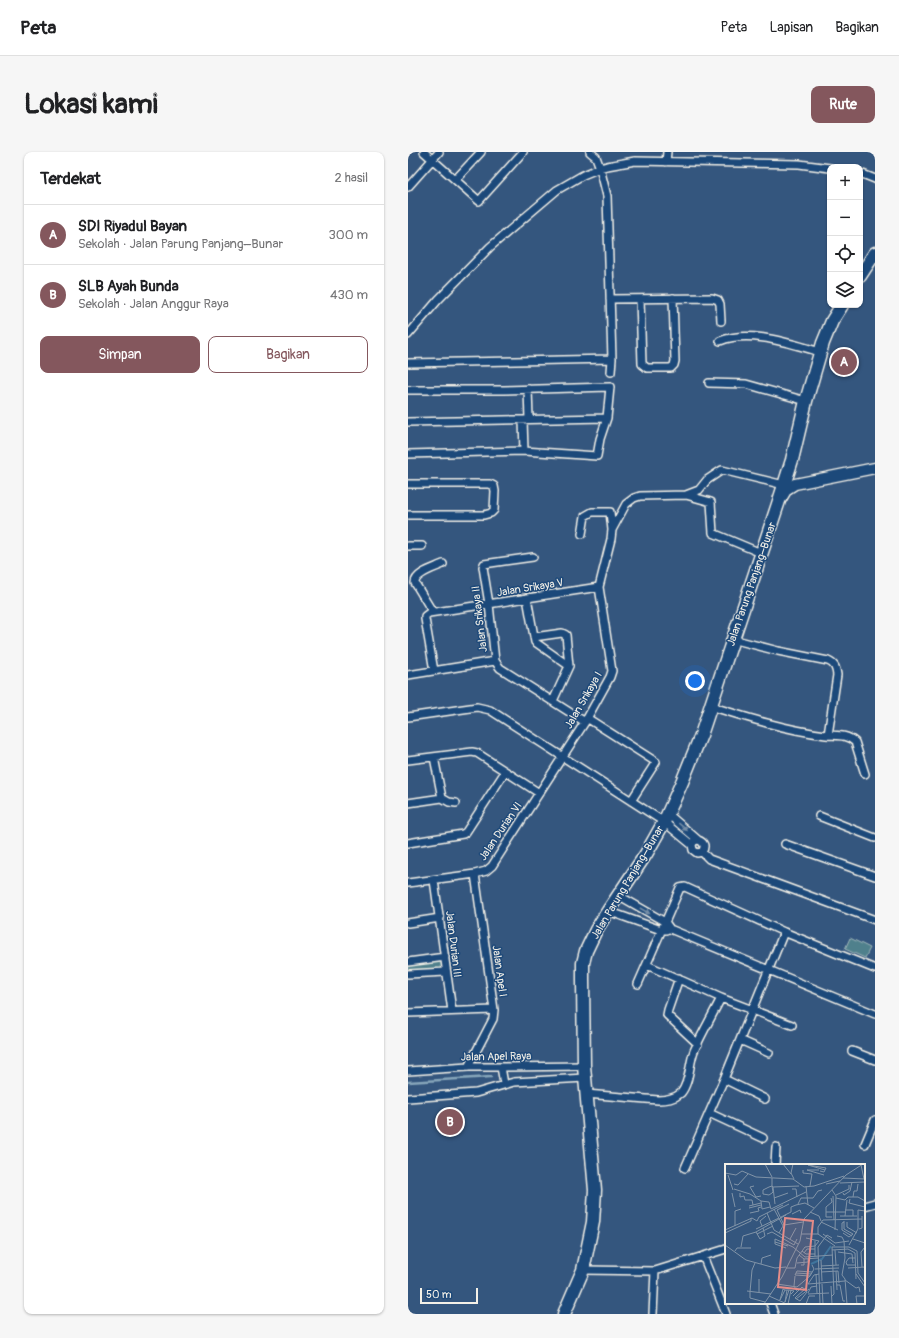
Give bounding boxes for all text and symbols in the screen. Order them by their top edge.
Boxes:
text: Peta [20,16,56,40]
text: Peta [721,19,747,36]
text: Lapisan [769,19,813,36]
text: Bagikan [835,19,879,36]
button: Rute [811,86,875,123]
text: Lokasi kami [24,87,158,122]
map controls [827,164,863,308]
button: + [827,164,863,200]
text: Terdekat [40,168,101,189]
text: 2 hasil [335,170,368,186]
button: − [827,200,863,236]
text: SDI Riyadul Bayan [78,217,187,236]
text: A [49,227,57,243]
text: 300 m [329,227,368,243]
text: Sekolah · Jalan Parung Panjang–Bunar [78,236,283,252]
button: locate [827,236,863,272]
button: layers [827,272,863,308]
text: SLB Ayah Bunda [78,277,179,296]
text: B [49,287,57,303]
text: 430 m [330,287,368,303]
text: Sekolah · Jalan Anggur Raya [78,296,229,312]
button: Simpan [40,336,200,373]
button: Bagikan [208,336,368,373]
pin: A [831,347,857,377]
street label: Jalan Parung Panjang–Bunar [724,521,779,648]
street label: Jalan Srikaya V [496,576,564,599]
street label: Jalan Srikaya II [469,585,490,653]
street label: Jalan Srikaya I [562,669,605,731]
your location [685,671,705,691]
street label: Jalan Durian VI [476,800,525,863]
one-way arrow [678,822,688,831]
street label: Jalan Parung Panjang–Bunar [588,823,667,941]
one-way arrow [639,908,651,915]
street label: Jalan Durian III [443,910,464,978]
street label: Jalan Apel I [489,944,510,998]
street label: Jalan Apel Raya [461,1049,531,1064]
pin: B [437,1107,463,1137]
inset map [725,1164,865,1304]
scale bar [420,1286,478,1305]
text: 50 m [426,1288,452,1301]

